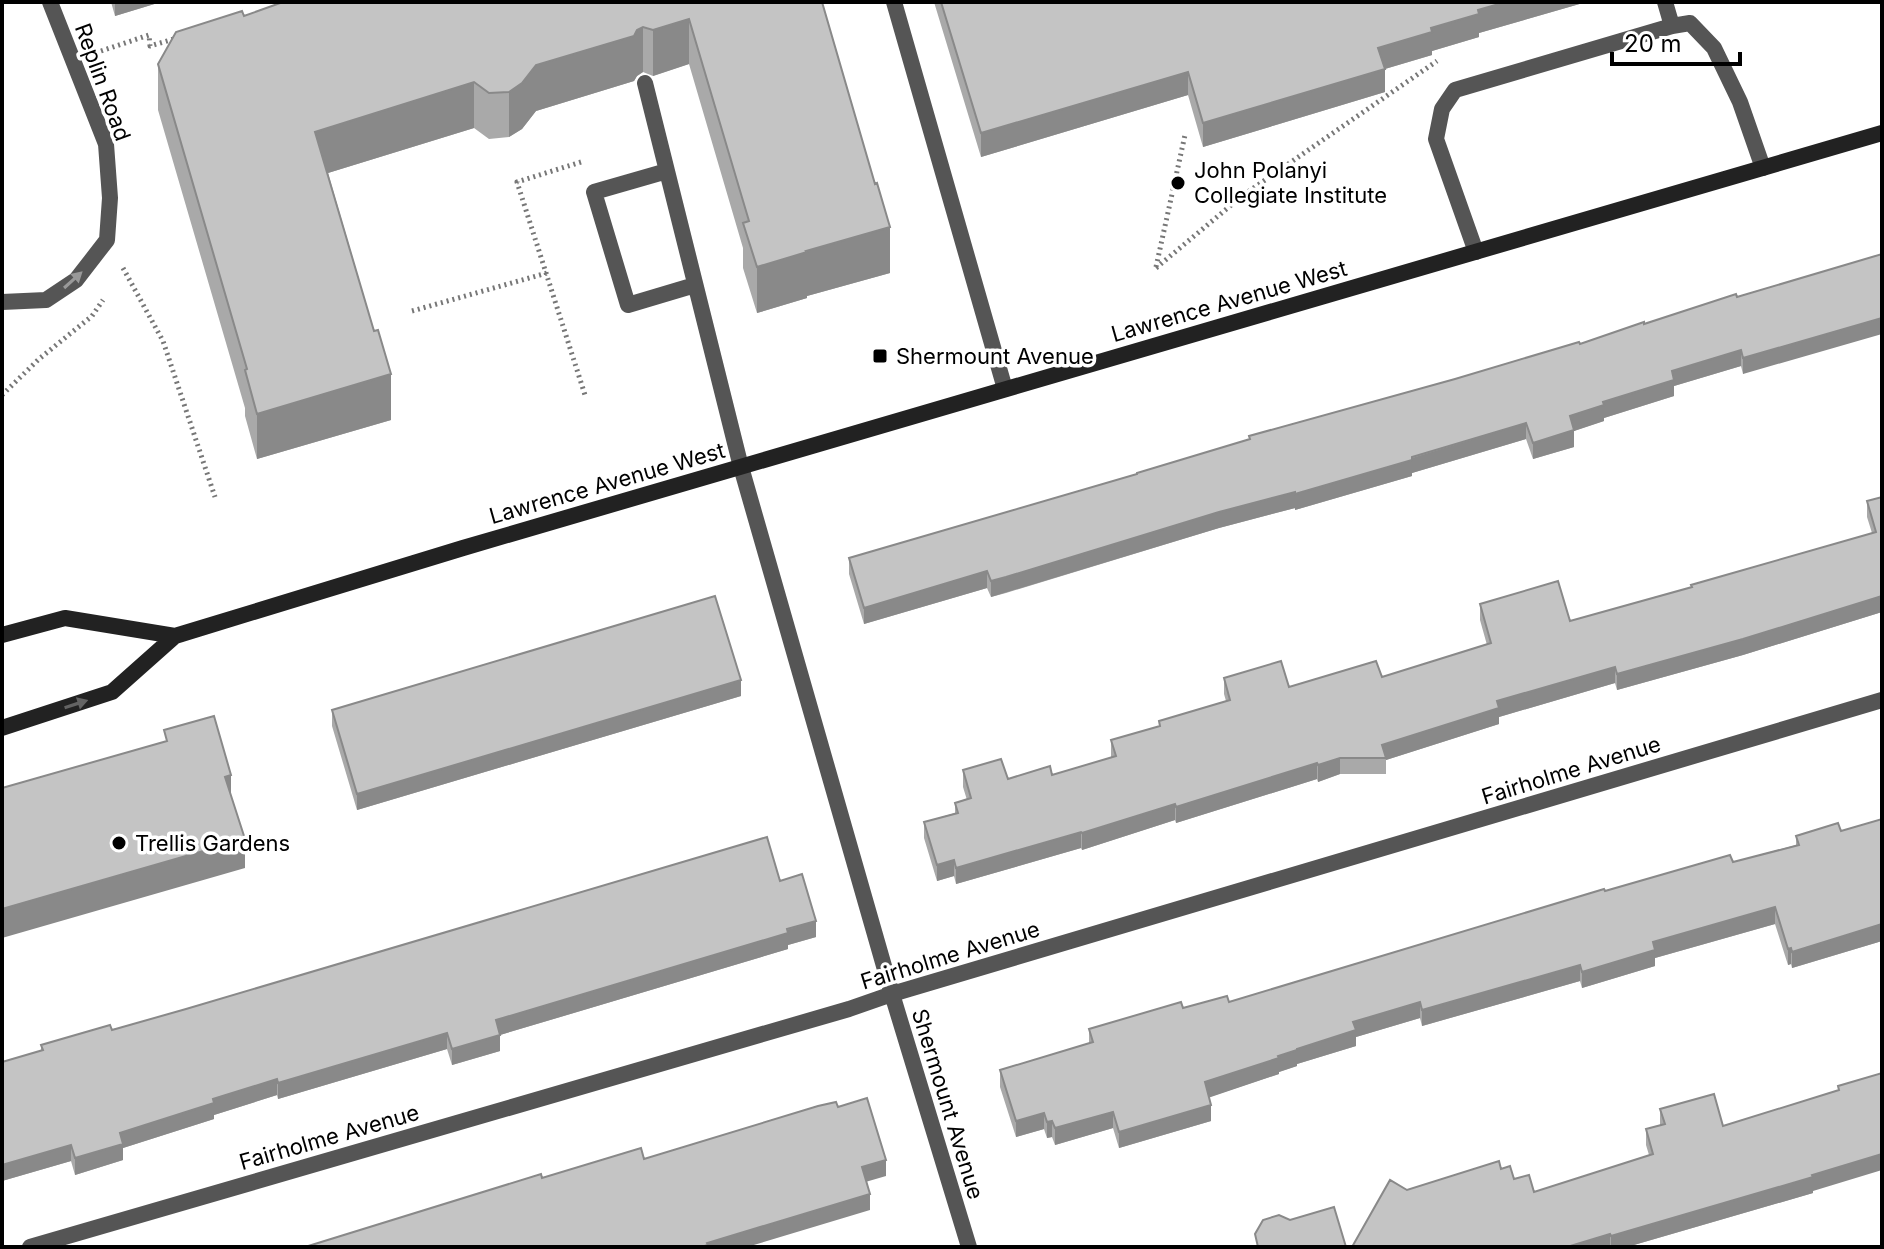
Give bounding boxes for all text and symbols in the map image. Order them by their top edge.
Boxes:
scale bar [1612,16,1740,66]
street label: Replin Road [70,20,136,144]
text: 20 m [1624,29,1682,58]
place label: John Polanyi Collegiate Institute [1194,157,1387,208]
marker: John Polanyi Collegiate Institute [1169,174,1187,192]
street label: Lawrence Avenue West [1108,255,1350,347]
one-way arrow [62,272,82,289]
place label: Shermount Avenue [896,343,1094,369]
marker: Shermount Avenue [871,347,889,365]
street label: Lawrence Avenue West [486,437,728,529]
one-way arrow [65,697,89,709]
street label: Fairholme Avenue [1478,730,1664,810]
place label: Trellis Gardens [135,830,290,856]
marker: Trellis Gardens [110,834,128,852]
street label: Fairholme Avenue [857,915,1043,995]
street label: Shermount Avenue [907,1006,989,1202]
street label: Fairholme Avenue [236,1099,422,1175]

